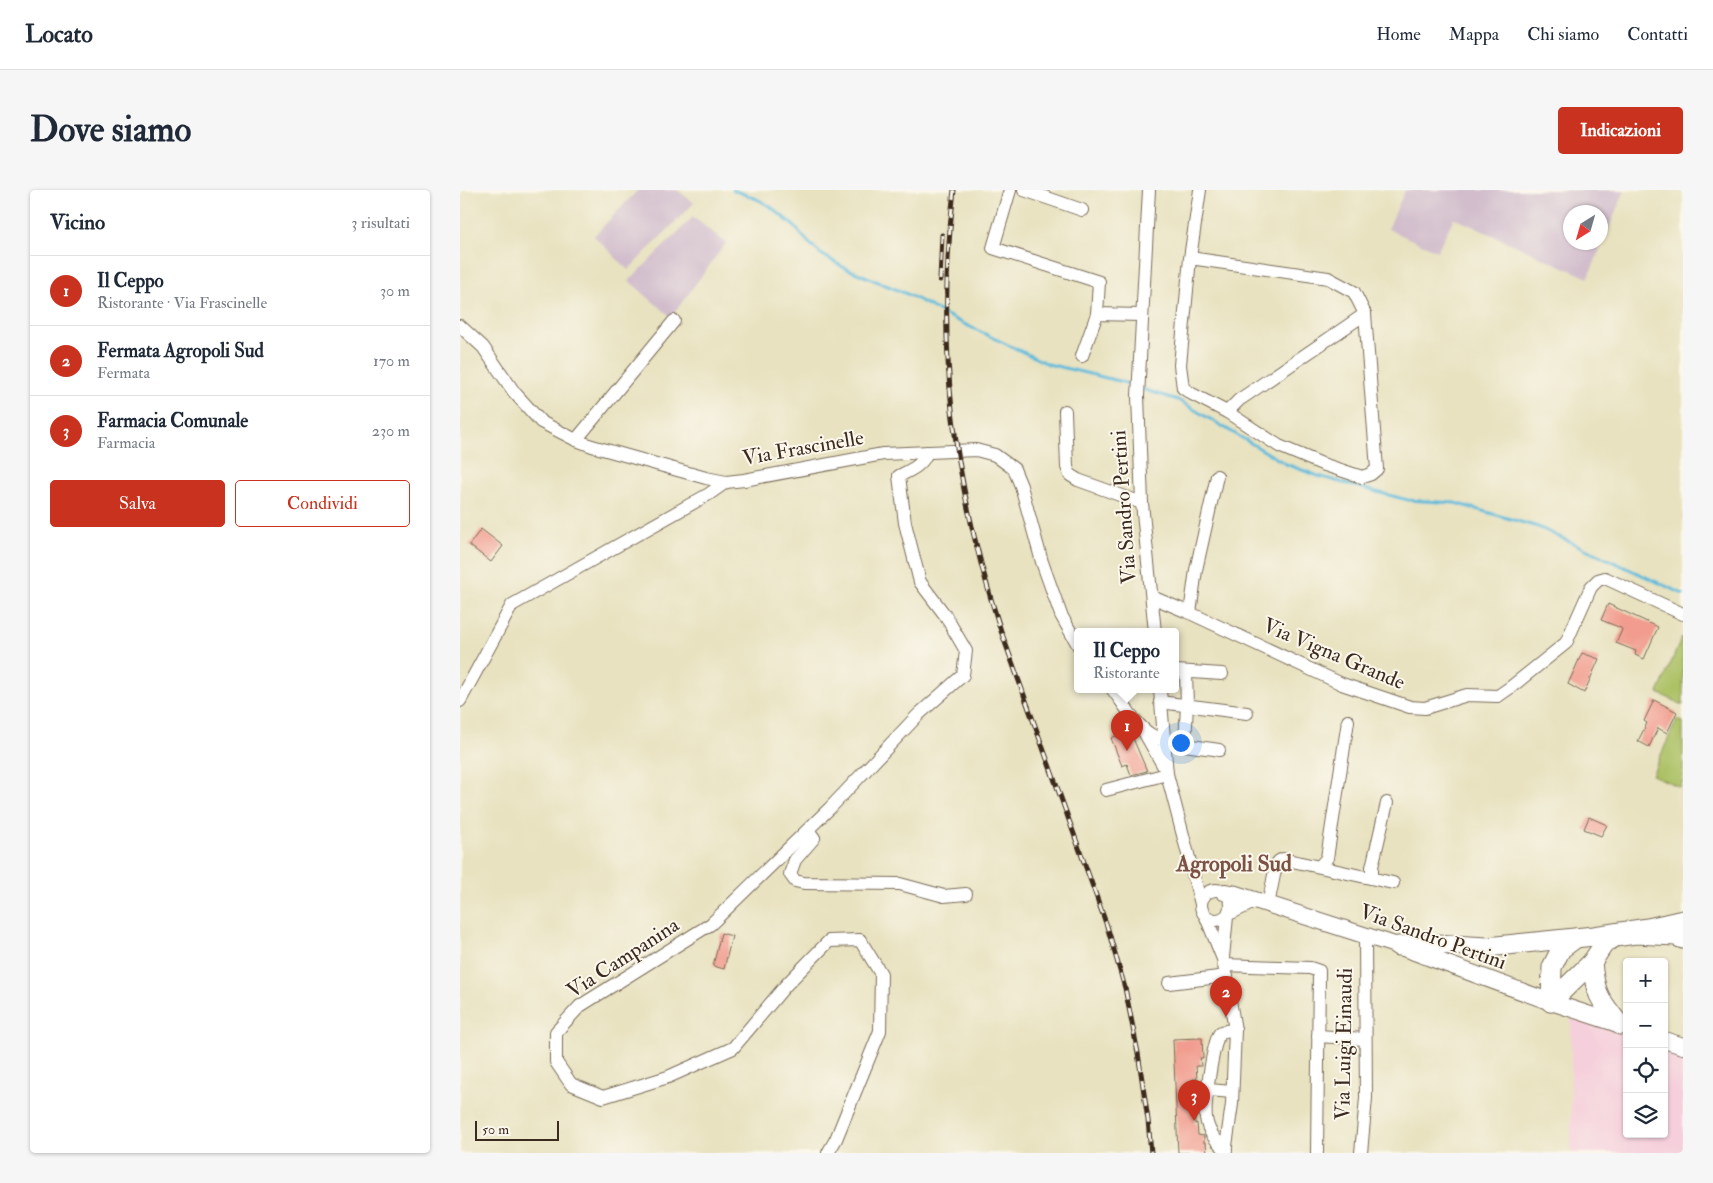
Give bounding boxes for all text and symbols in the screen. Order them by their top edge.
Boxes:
text: Locato [25,19,93,50]
text: Home [1376,23,1421,46]
text: Mappa [1449,23,1499,46]
text: Chi siamo [1527,23,1599,46]
text: Contatti [1627,23,1688,46]
button: Indicazioni [1558,107,1683,154]
text: Dove siamo [30,108,191,152]
north arrow [1563,205,1608,250]
text: Vicino [50,209,105,236]
text: 3 risultati [351,213,410,233]
text: Il Ceppo [97,269,164,293]
text: 1 [63,281,69,301]
text: 30 m [380,281,410,301]
text: Ristorante · Via Frascinelle [97,293,267,313]
text: Fermata Agropoli Sud [97,339,264,363]
text: 2 [62,351,70,371]
text: 170 m [373,351,410,371]
text: Fermata [97,363,150,383]
text: Farmacia Comunale [97,409,248,433]
text: 3 [63,421,69,441]
text: 230 m [372,421,410,441]
street label: Via Frascinelle [740,424,866,472]
street label: Via Sandro Pertini [1105,429,1143,585]
text: Farmacia [97,433,155,453]
button: Salva [50,480,225,527]
button: Condividi [235,480,410,527]
street label: Via Vigna Grande [1259,612,1409,696]
popup [1074,628,1179,693]
text: Il Ceppo [1093,639,1160,663]
text: Ristorante [1093,663,1160,683]
pin: 1 [1111,710,1143,751]
your location [1168,730,1194,756]
district label: Agropoli Sud [1175,850,1292,879]
street label: Via Sandro Pertini [1356,898,1510,976]
street label: Via Campanina [562,911,685,1004]
map controls [1623,958,1668,1138]
button: + [1623,958,1668,1003]
street label: Via Luigi Einaudi [1329,967,1359,1120]
pin: 2 [1210,976,1242,1017]
button: − [1623,1003,1668,1048]
button: locate [1623,1048,1668,1093]
pin: 3 [1178,1080,1210,1121]
button: layers [1623,1093,1668,1138]
scale bar [475,1118,559,1141]
text: 50 m [482,1121,509,1138]

